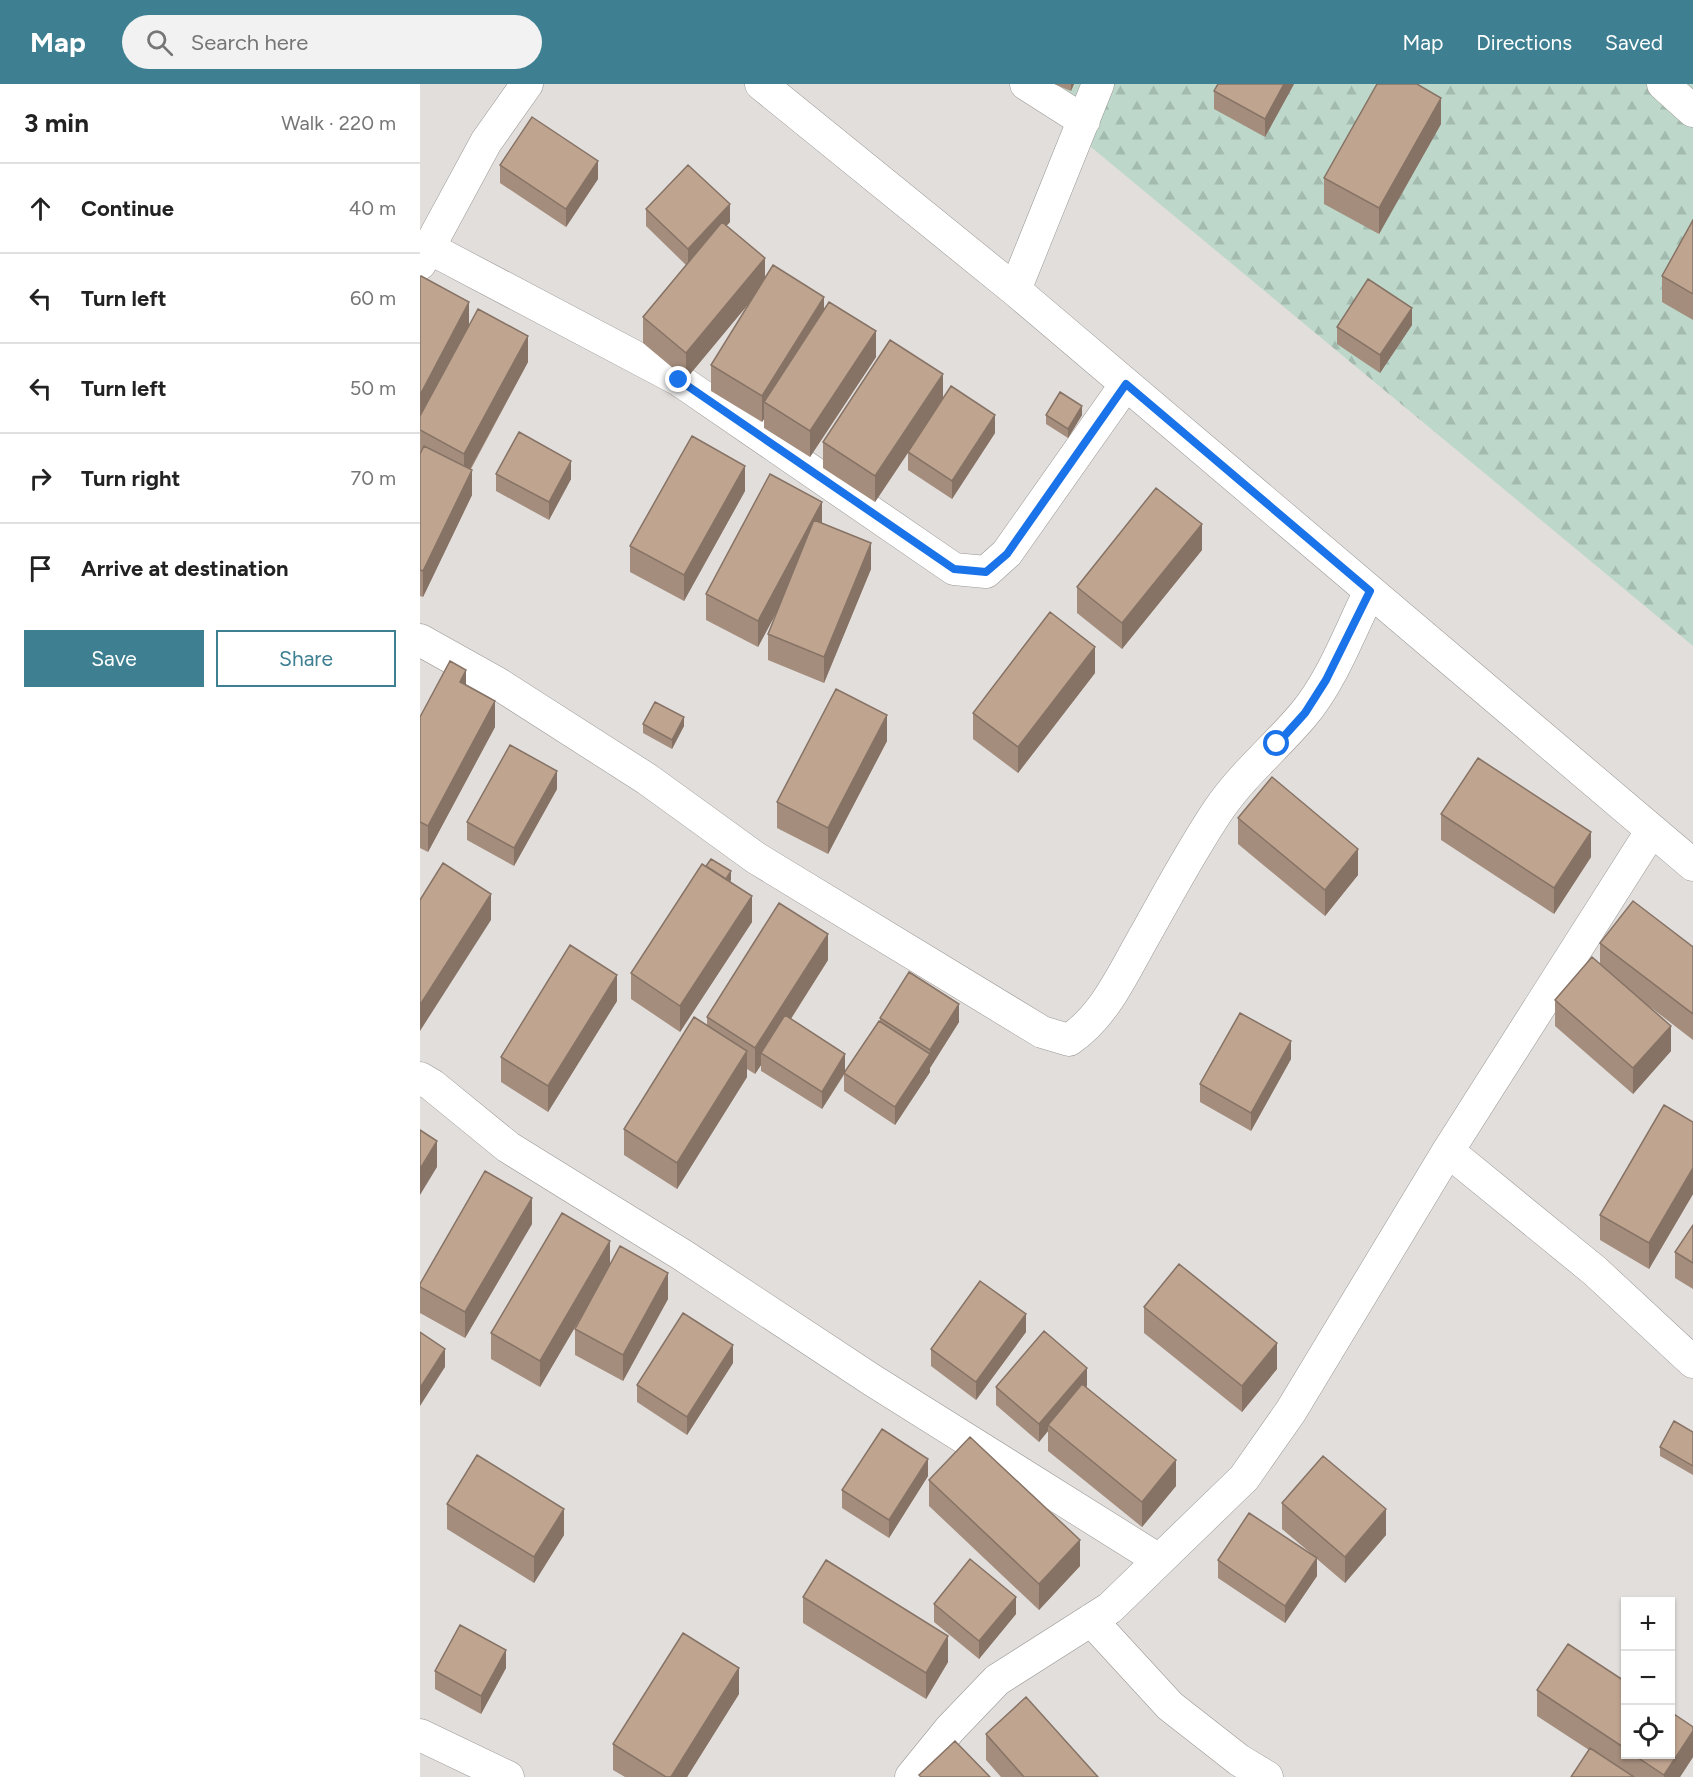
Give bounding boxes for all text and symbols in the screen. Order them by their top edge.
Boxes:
search box [122,15,542,69]
text: Map [30,25,86,59]
icon: search [143,26,176,59]
text: Search here [191,29,308,56]
text: Map [1402,30,1443,55]
text: Directions [1476,30,1572,55]
text: Saved [1605,30,1663,55]
text: 3 min [24,107,89,139]
text: Walk · 220 m [281,111,396,135]
icon: ahead [24,192,57,225]
text: Continue [81,195,174,222]
text: 40 m [349,196,396,220]
icon: left [24,282,57,315]
text: Turn left [81,285,167,312]
text: 60 m [350,286,396,310]
route end [665,366,691,392]
icon: left [24,372,57,405]
text: Turn left [81,375,167,402]
text: 50 m [350,376,396,400]
icon: right [24,462,57,495]
text: Turn right [81,465,180,492]
text: 70 m [350,466,396,490]
icon: arrive [24,552,57,585]
text: Arrive at destination [81,555,289,582]
button: Save [24,630,204,687]
button: Share [216,630,396,687]
route start [1263,730,1289,756]
map controls [1621,1597,1675,1759]
button: + [1621,1597,1675,1651]
button: − [1621,1651,1675,1705]
button: locate [1621,1705,1675,1759]

